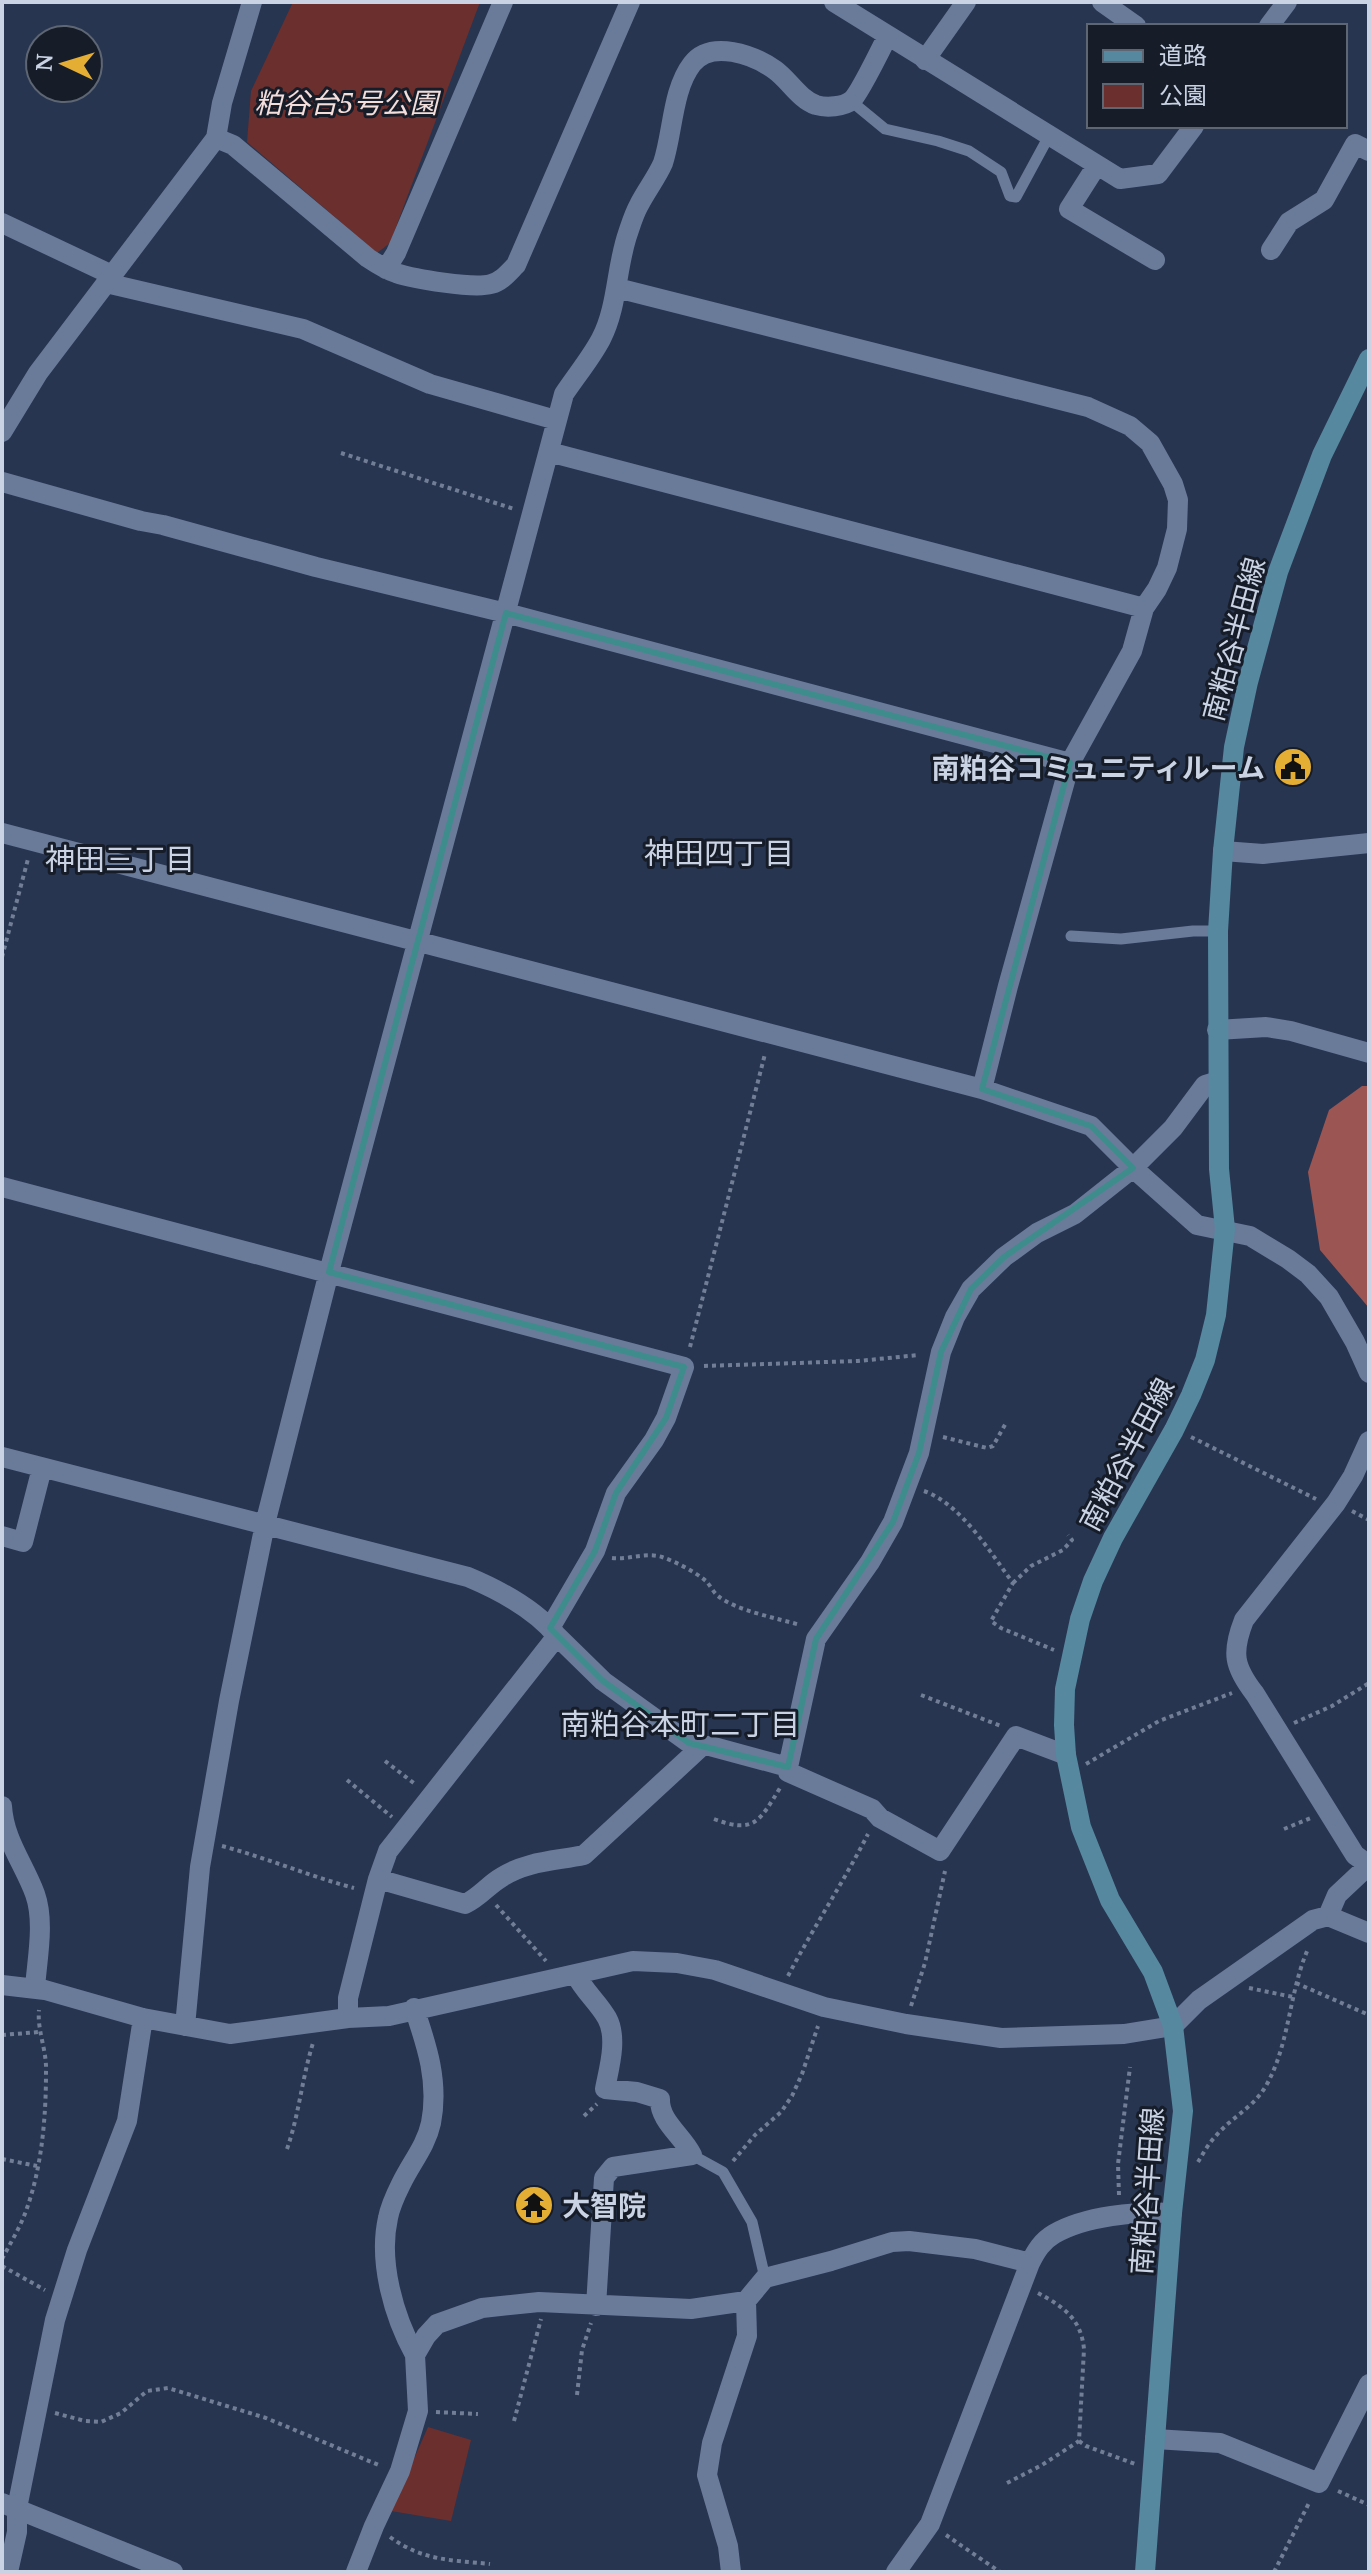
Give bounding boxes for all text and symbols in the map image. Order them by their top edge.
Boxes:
north arrow [24,24,104,104]
legend [1087,24,1347,128]
text: 道路 [1159,38,1207,71]
text: N [27,53,59,72]
text: 公園 [1159,78,1207,111]
park label: 粕谷台5号公園 [254,83,442,121]
street label: 南粕谷半田線 [1193,553,1273,725]
public building icon: 南粕谷コミュニティルーム [1272,746,1314,788]
place label: 南粕谷コミュニティルーム [932,748,1265,786]
district label: 神田四丁目 [644,832,794,873]
district label: 神田三丁目 [45,838,195,879]
street label: 南粕谷半田線 [1070,1371,1182,1537]
district label: 南粕谷本町二丁目 [560,1703,800,1744]
street label: 南粕谷半田線 [1121,2106,1171,2276]
temple icon: 大智院 [513,2184,555,2226]
place label: 大智院 [562,2186,646,2224]

